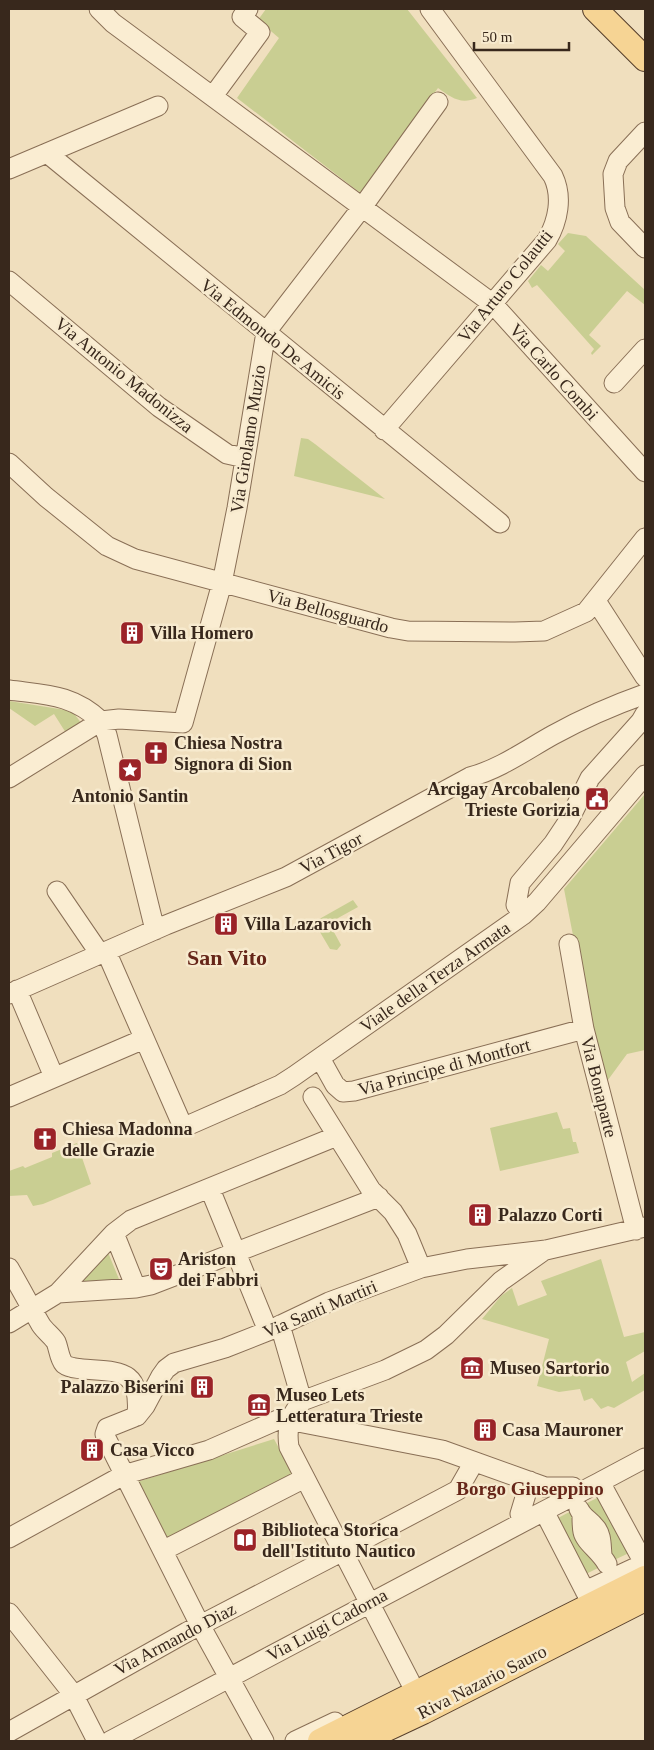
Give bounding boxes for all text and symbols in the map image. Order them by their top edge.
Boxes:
scale bar [474,20,569,52]
text: 50 m [482,29,513,45]
street label: Via Arturo Colautti [454,226,556,346]
street label: Via Edmondo De Amicis [197,274,349,404]
street label: Via Antonio Madonizza [51,313,197,437]
street label: Via Carlo Combi [505,320,603,424]
street label: Via Girolamo Muzio [226,363,270,515]
street label: Via Bellosguardo [265,585,391,637]
building icon: Villa Homero [119,620,145,646]
place label: Villa Homero [150,623,253,643]
place label: Chiesa Nostra Signora di Sion [174,733,292,774]
church icon: Chiesa Nostra Signora di Sion [143,740,169,766]
place icon: Antonio Santin [117,757,143,783]
place label: Arcigay Arcobaleno Trieste Gorizia [427,779,580,820]
place label: Antonio Santin [72,786,188,806]
public building icon: Arcigay Arcobaleno Trieste Gorizia [584,786,610,812]
street label: Via Tigor [296,828,366,878]
building icon: Villa Lazarovich [213,911,239,937]
place label: Villa Lazarovich [244,914,372,934]
street label: Viale della Terza Armata [356,918,514,1036]
district label: San Vito [187,945,267,970]
street label: Via Principe di Montfort [356,1034,532,1100]
street label: Via Bonaparte [577,1034,621,1140]
place label: Chiesa Madonna delle Grazie [62,1119,193,1160]
church icon: Chiesa Madonna delle Grazie [32,1126,58,1152]
building icon: Palazzo Corti [467,1202,493,1228]
place label: Palazzo Corti [498,1205,602,1225]
place label: Ariston dei Fabbri [178,1249,259,1290]
theatre icon: Ariston dei Fabbri [148,1256,174,1282]
street label: Via Santi Martiri [260,1276,380,1342]
museum icon: Museo Sartorio [459,1355,485,1381]
place label: Museo Sartorio [490,1358,609,1378]
building icon: Palazzo Biserini [189,1374,215,1400]
place label: Palazzo Biserini [61,1377,184,1397]
place label: Museo Lets Letteratura Trieste [276,1385,423,1426]
museum icon: Museo Lets Letteratura Trieste [246,1392,272,1418]
building icon: Casa Mauroner [472,1417,498,1443]
place label: Casa Mauroner [502,1420,623,1440]
building icon: Casa Vicco [79,1437,105,1463]
place label: Casa Vicco [110,1440,195,1460]
district label: Borgo Giuseppino [456,1478,604,1499]
place label: Biblioteca Storica dell'Istituto Nautico [262,1520,416,1561]
library icon: Biblioteca Storica dell'Istituto Nautico [232,1527,258,1553]
street label: Via Luigi Cadorna [263,1585,391,1665]
street label: Via Armando Diaz [111,1599,239,1679]
street label: Riva Nazario Sauro [414,1641,550,1723]

